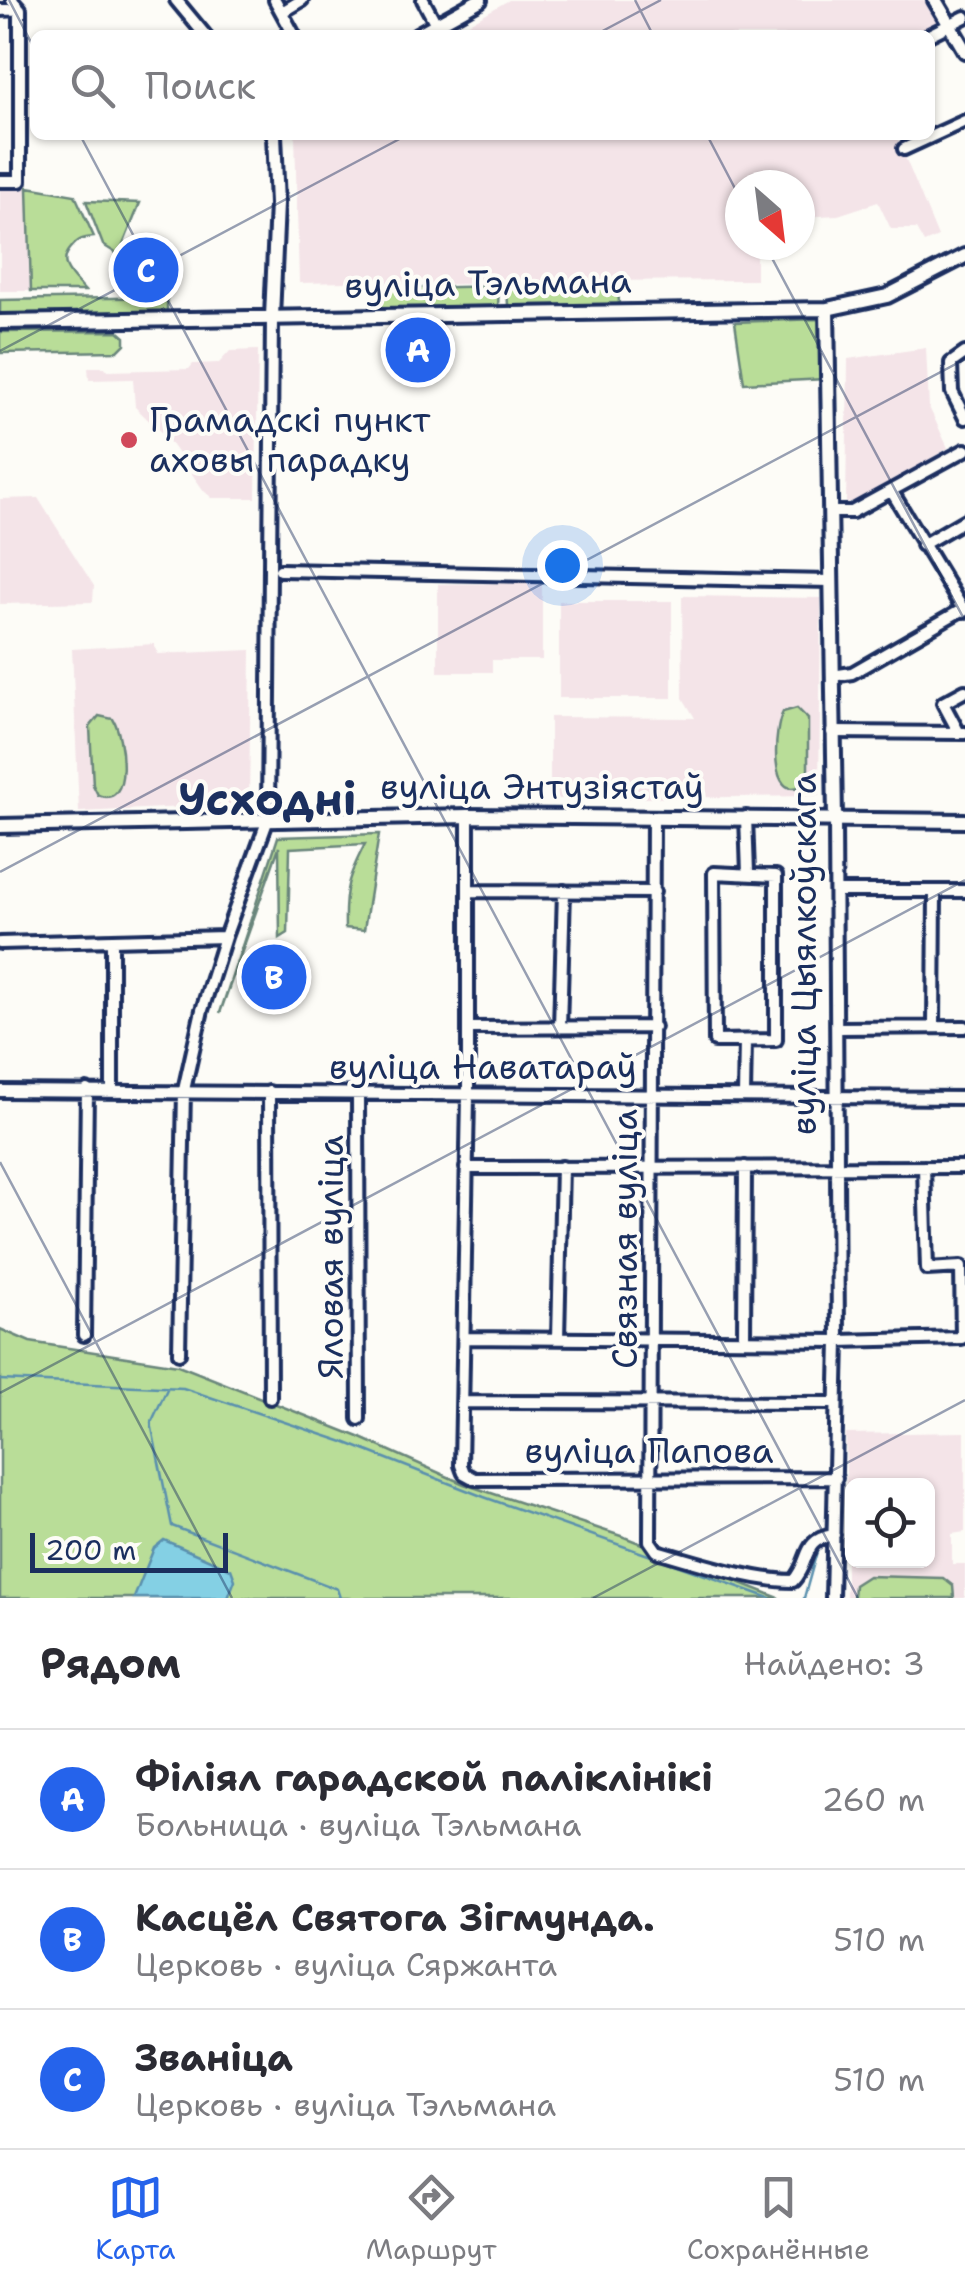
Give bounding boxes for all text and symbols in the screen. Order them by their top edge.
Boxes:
search box [30,30,935,140]
icon: search [65,58,120,113]
text: Поиск [145,60,256,111]
north arrow [725,170,815,260]
pin: C [114,232,178,308]
street label: вуліца Тэльмана [344,256,632,309]
pin: A [386,312,450,388]
place label: Грамадскі пункт аховы парадку [149,396,431,483]
marker: Грамадскі пункт аховы парадку [118,429,140,451]
your location [537,540,588,591]
street label: вуліца Энтузіястаў [380,763,704,810]
district label: Усходні [178,769,356,829]
street label: вуліца Цыялкоўскага [780,773,827,1135]
pin: B [242,940,306,1014]
street label: вуліца Наватараў [329,1043,637,1090]
street label: Связная вуліца [601,1109,648,1369]
street label: Яловая вуліца [307,1135,354,1379]
street label: вуліца Папова [524,1427,774,1474]
map controls [845,1478,935,1568]
button: locate [845,1478,935,1568]
scale bar [30,1528,228,1572]
text: 200 m [45,1531,136,1569]
text: Рядом [40,1635,181,1691]
text: Найдено: 3 [744,1642,925,1685]
text: Філіял гарадской паліклінікі [135,1752,713,1803]
text: A [60,1778,85,1821]
text: 260 m [822,1778,925,1821]
text: Больница · вуліца Тэльмана [135,1803,581,1846]
text: Касцёл Святога Зігмунда. [135,1892,655,1943]
text: B [63,1918,82,1961]
text: 510 m [833,1918,925,1961]
text: Церковь · вуліца Сяржанта [135,1943,557,1986]
text: Званіца [135,2032,293,2083]
text: C [63,2058,82,2101]
text: 510 m [833,2058,925,2101]
text: Церковь · вуліца Тэльмана [135,2083,556,2126]
tab: Карта [95,2170,175,2268]
tab: Маршрут [366,2170,496,2268]
tab: Сохранённые [687,2170,870,2268]

